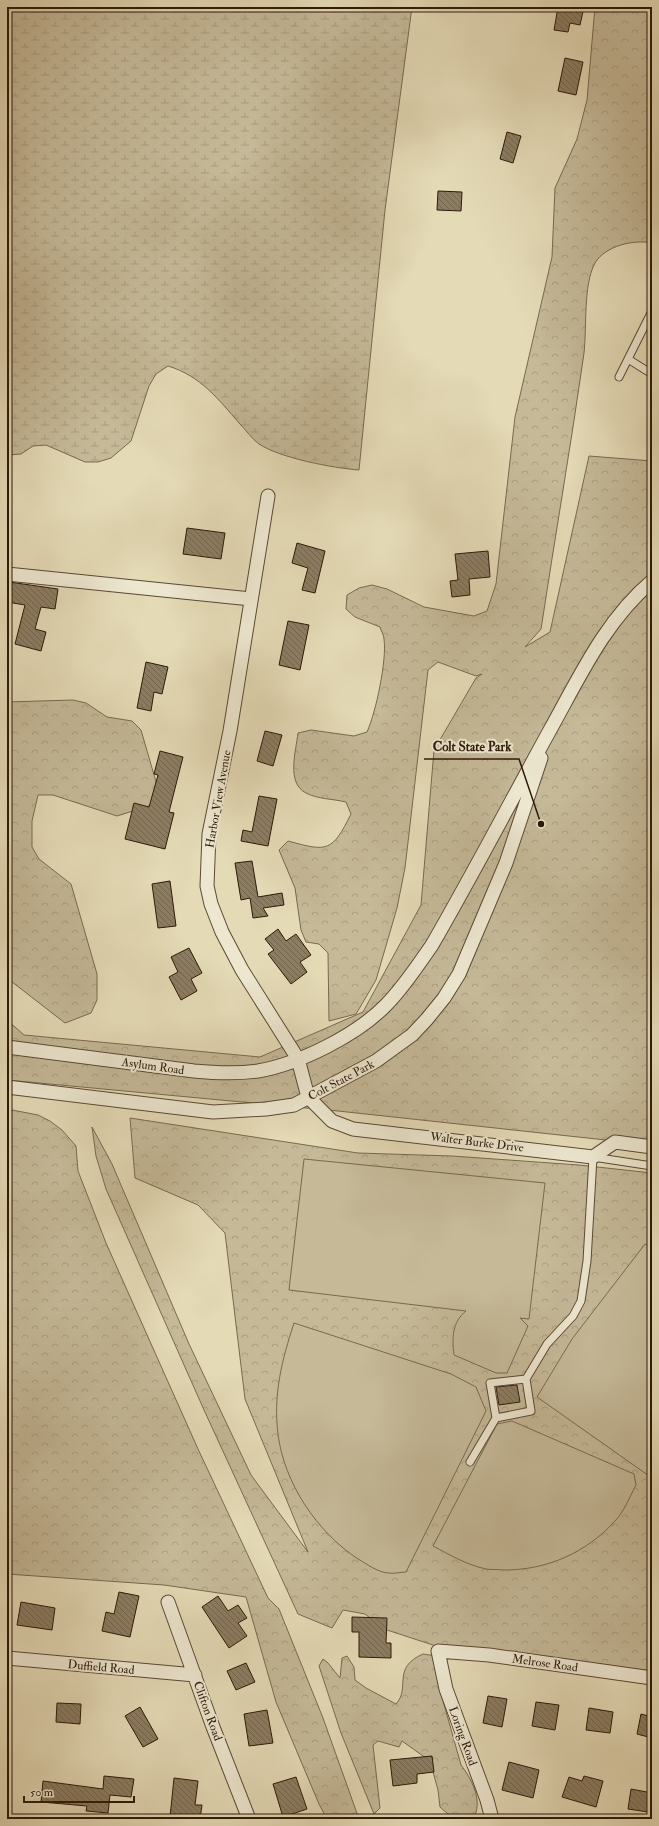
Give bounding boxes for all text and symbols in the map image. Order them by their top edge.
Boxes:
callout: Colt State Park [424,734,519,759]
text: Colt State Park [433,739,512,755]
street label: Harbor View Avenue [202,749,234,849]
street label: Asylum Road [120,1055,185,1078]
street label: Colt State Park [306,1057,377,1104]
street label: Walter Burke Drive [428,1129,525,1156]
street label: Melrose Road [511,1651,579,1676]
street label: Duffield Road [67,1657,135,1678]
street label: Clifton Road [190,1679,225,1743]
street label: Loring Road [445,1705,480,1768]
scale bar [24,1778,134,1804]
text: 50 m [30,1785,54,1800]

